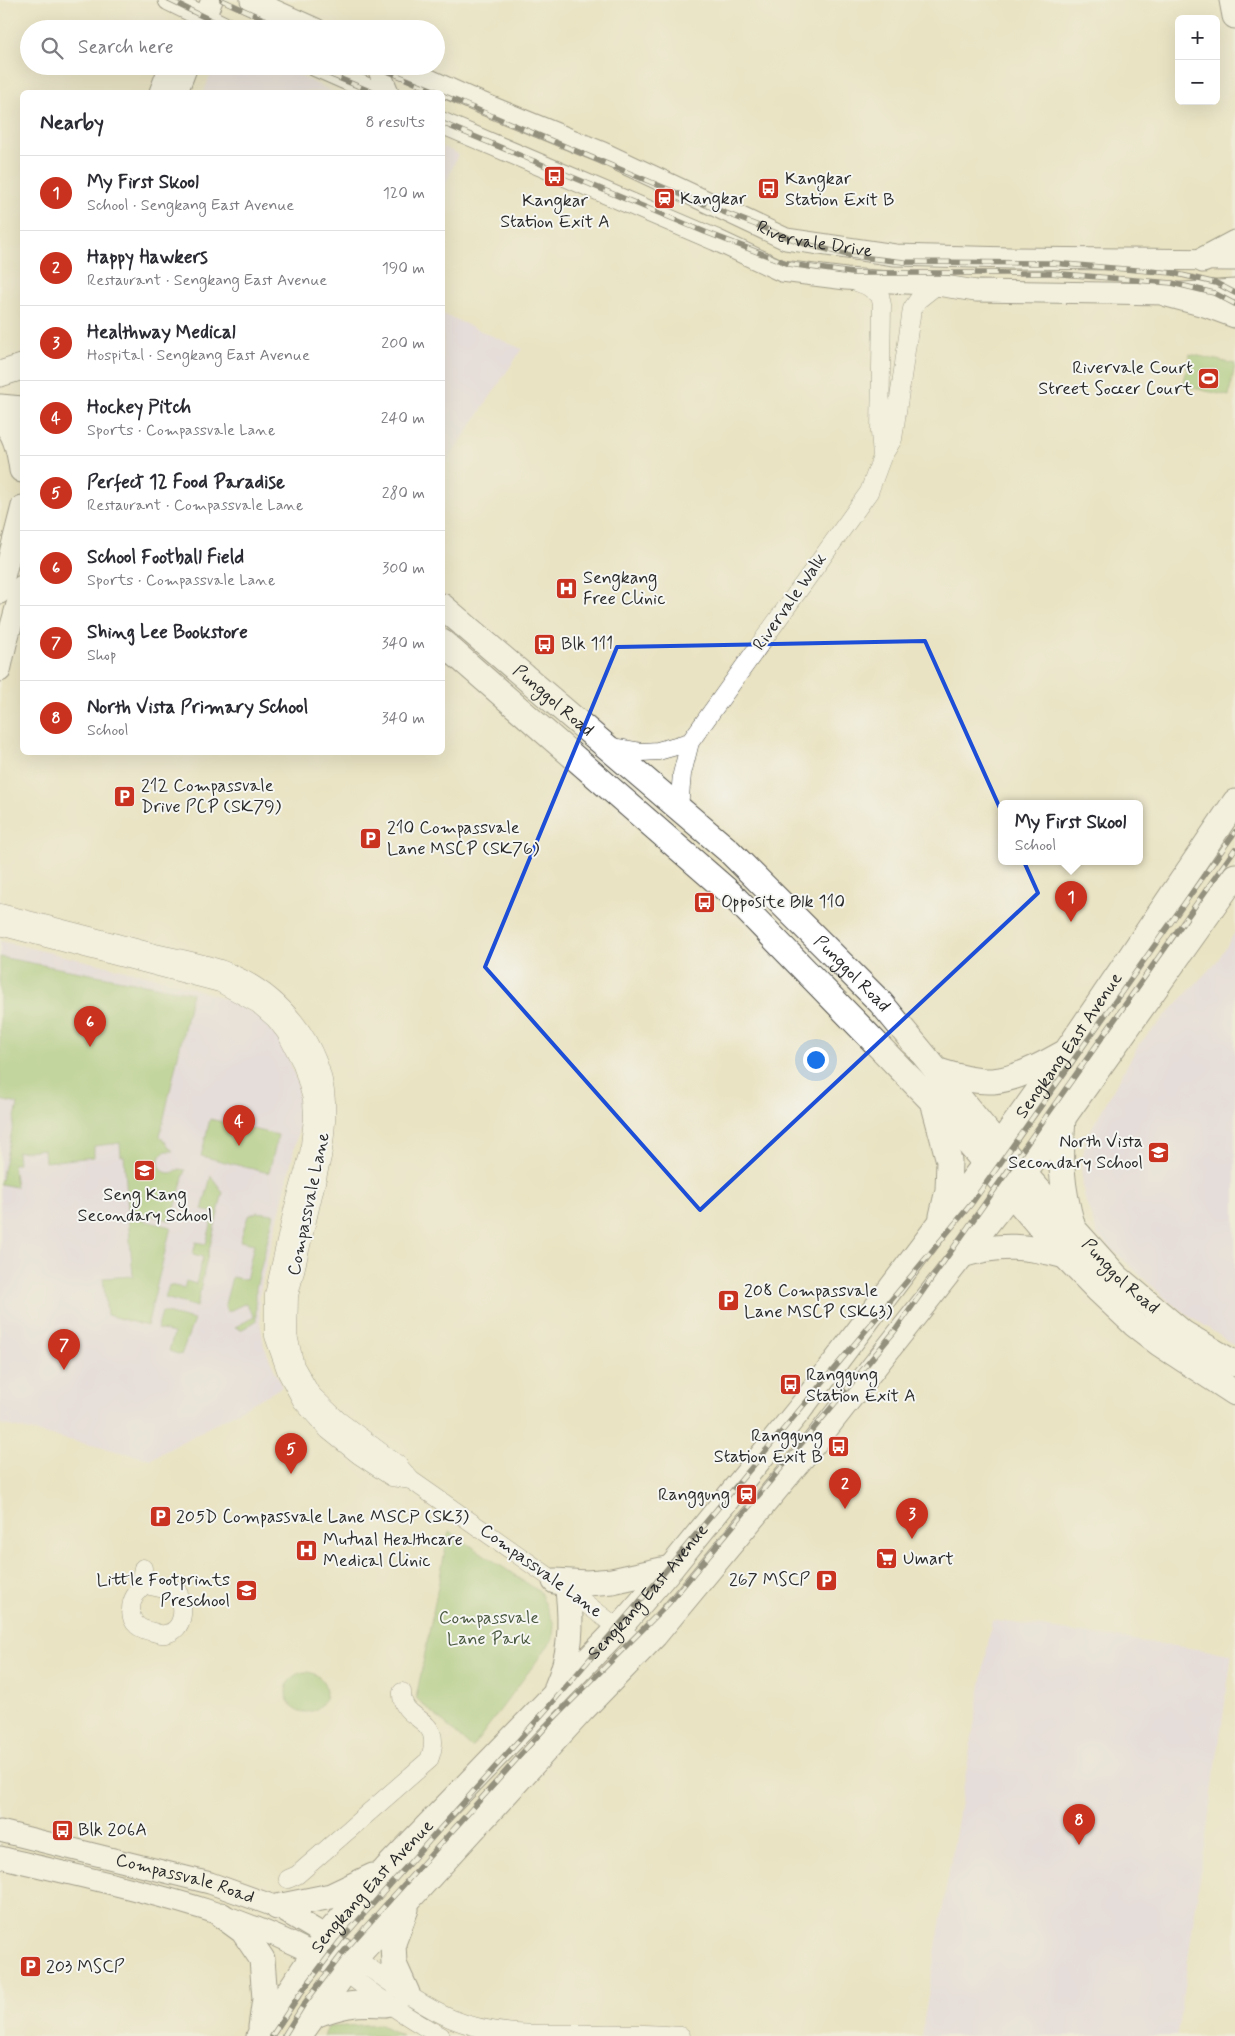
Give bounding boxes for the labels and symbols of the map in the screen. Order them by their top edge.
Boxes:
bus stop icon: Kangkar Station Exit A [543,164,567,188]
place label: Kangkar Station Exit B [785,167,894,212]
bus stop icon: Kangkar Station Exit B [757,177,781,201]
station icon: Kangkar [652,187,676,211]
place label: Kangkar [680,187,747,212]
place label: Kangkar Station Exit A [500,189,610,234]
street label: Rivervale Drive [752,215,874,264]
place label: Rivervale Court Street Soccer Court [1038,356,1193,401]
sports icon: Rivervale Court Street Soccer Court [1197,366,1221,390]
street label: Rivervale Walk [747,548,833,656]
place label: Sengkang Free Clinic [583,566,665,611]
hospital icon: Sengkang Free Clinic [555,576,579,600]
bus stop icon: Blk 111 [533,632,557,656]
place label: Blk 111 [561,632,613,656]
street label: Punggol Road [507,659,599,742]
place label: 212 Compassvale Drive PCP (SK79) [141,774,282,819]
parking icon: 212 Compassvale Drive PCP (SK79) [113,784,137,808]
place label: 210 Compassvale Lane MSCP (SK76) [387,816,540,861]
parking icon: 210 Compassvale Lane MSCP (SK76) [359,826,383,850]
pin: 1 [1055,881,1087,922]
bus stop icon: Opposite Blk 110 [693,890,717,914]
place label: Opposite Blk 110 [721,890,845,914]
street label: Punggol Road [808,930,896,1017]
street label: Sengkang East Avenue [1010,968,1128,1124]
pin: 6 [74,1006,106,1047]
your location [803,1047,829,1073]
pin: 4 [223,1105,255,1146]
street label: Compassvale Lane [282,1130,336,1278]
place label: North Vista Secondary School [1008,1130,1143,1175]
school or university icon: North Vista Secondary School [1147,1140,1171,1164]
school or university icon: Seng Kang Secondary School [133,1158,157,1182]
place label: Seng Kang Secondary School [78,1183,212,1228]
street label: Punggol Road [1076,1233,1164,1320]
place label: 208 Compassvale Lane MSCP (SK63) [744,1279,893,1324]
parking icon: 208 Compassvale Lane MSCP (SK63) [716,1289,740,1313]
pin: 7 [48,1329,80,1370]
place label: Ranggung Station Exit A [806,1363,916,1408]
bus stop icon: Ranggung Station Exit A [778,1373,802,1397]
place label: Ranggung Station Exit B [714,1424,823,1469]
pin: 5 [275,1433,307,1474]
bus stop icon: Ranggung Station Exit B [827,1434,851,1458]
pin: 2 [829,1468,861,1509]
place label: Ranggung [658,1483,730,1508]
station icon: Ranggung [734,1483,758,1507]
pin: 3 [896,1498,928,1539]
parking icon: 205D Compassvale Lane MSCP (SK3) [148,1505,172,1529]
place label: 205D Compassvale Lane MSCP (SK3) [176,1505,469,1529]
street label: Compassvale Lane [475,1518,607,1624]
street label: Sengkang East Avenue [583,1519,714,1665]
place label: Mutual Healthcare Medical Clinic [323,1528,463,1573]
hospital icon: Mutual Healthcare Medical Clinic [295,1538,319,1562]
supermarket icon: Umart [875,1547,899,1571]
place label: Umart [903,1547,954,1571]
place label: Little Footprints Preschool [96,1568,230,1613]
place label: 267 MSCP [729,1568,810,1592]
parking icon: 267 MSCP [814,1568,838,1592]
school or university icon: Little Footprints Preschool [234,1578,258,1602]
park label: Compassvale Lane Park [439,1606,539,1651]
pin: 8 [1063,1804,1095,1845]
street label: Sengkang East Avenue [306,1815,439,1958]
bus stop icon: Blk 206A [50,1818,74,1842]
place label: Blk 206A [78,1818,147,1842]
street label: Compassvale Road [113,1848,258,1910]
parking icon: 203 MSCP [18,1955,42,1979]
place label: 203 MSCP [46,1955,125,1979]

